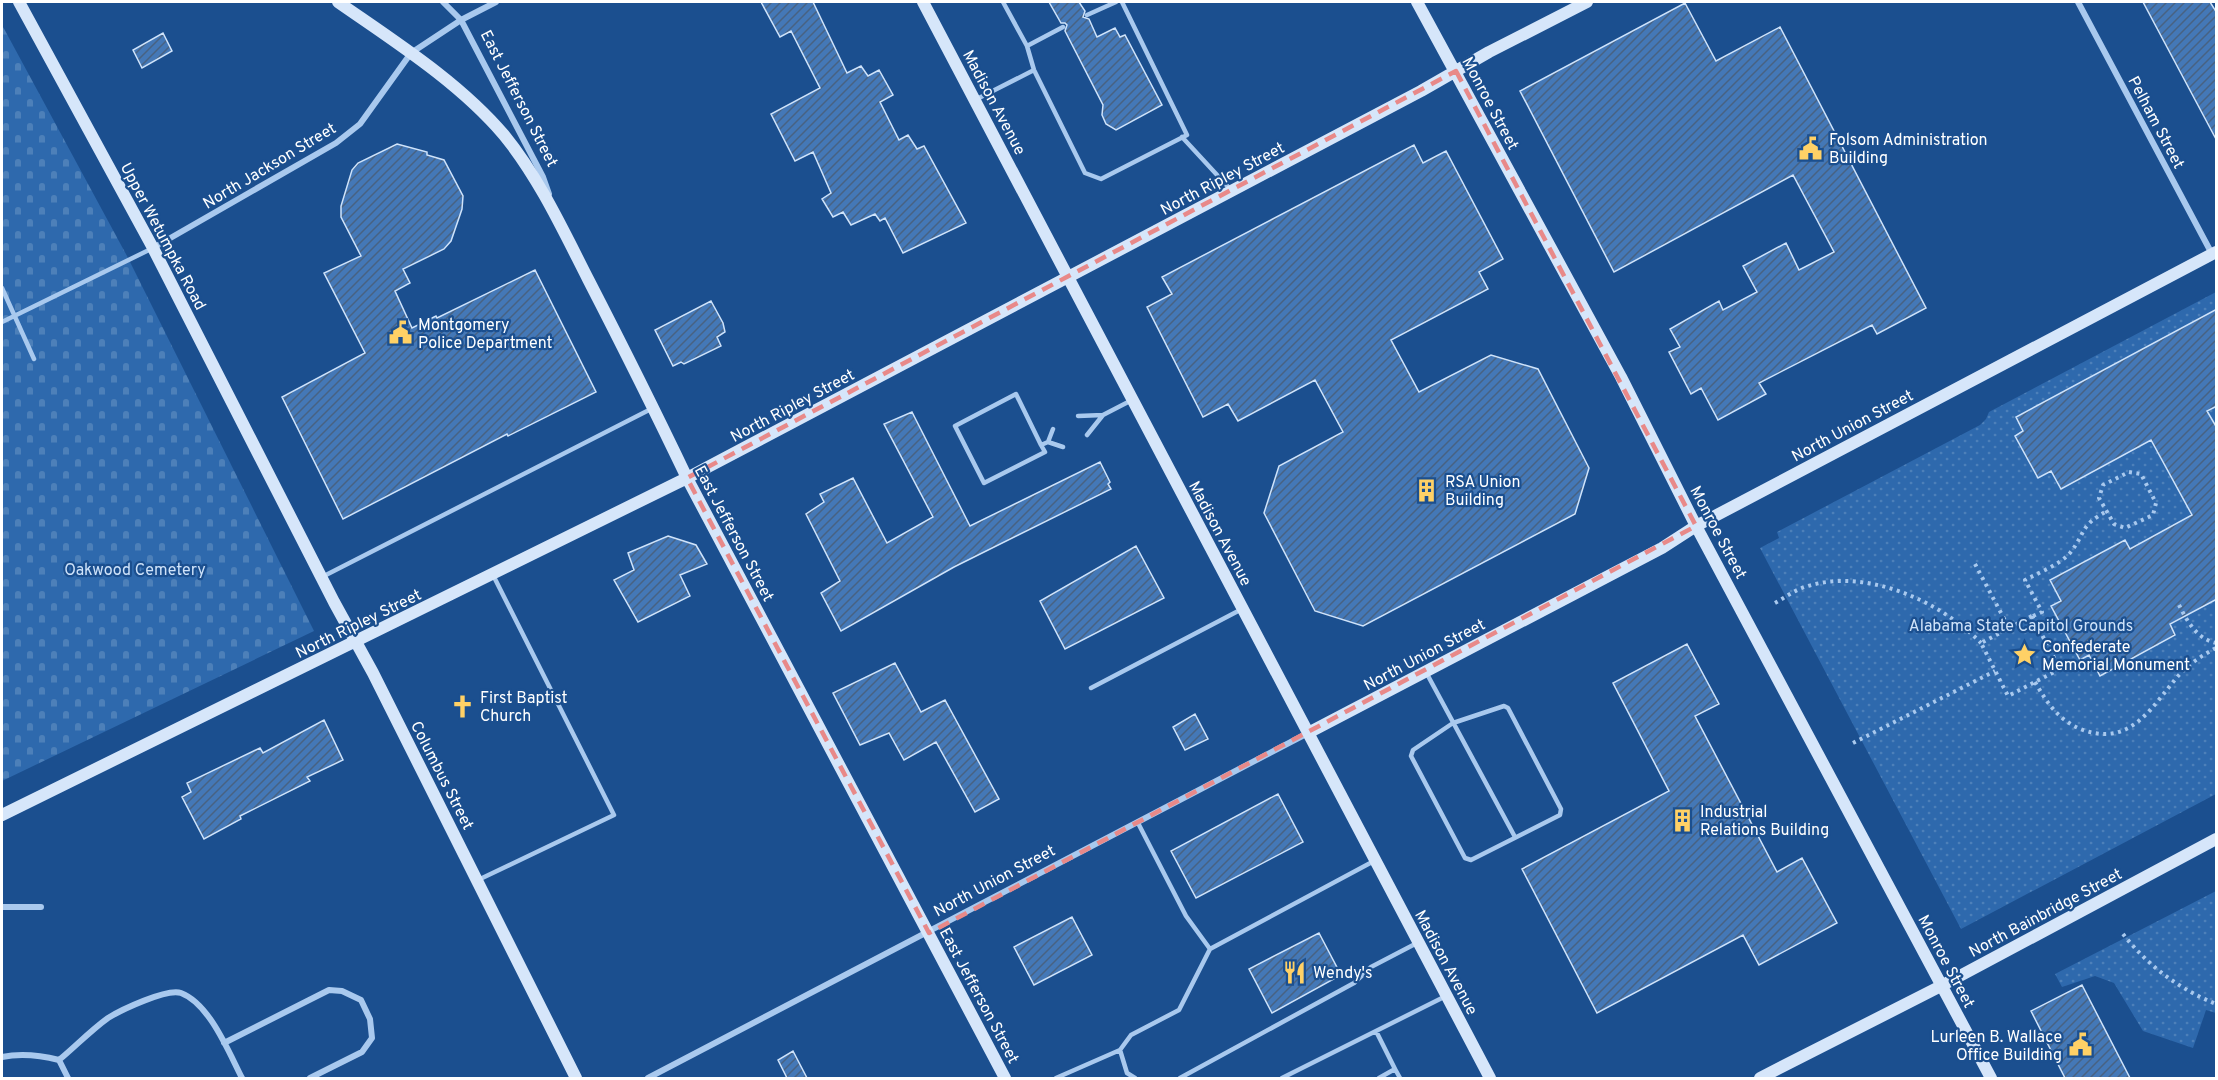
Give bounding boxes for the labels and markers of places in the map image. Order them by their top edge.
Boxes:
place label: Folsom Administration Building [1829,131,1988,169]
public building icon: Folsom Administration Building [1798,135,1824,161]
place label: Montgomery Police Department [418,316,552,354]
public building icon: Montgomery Police Department [387,320,413,346]
place label: RSA Union Building [1445,473,1520,511]
building icon: RSA Union Building [1414,477,1440,503]
place label: Confederate Memorial Monument [2042,638,2190,676]
place icon: Confederate Memorial Monument [2011,642,2037,668]
place label: First Baptist Church [480,689,568,727]
church icon: First Baptist Church [449,693,475,719]
place label: Industrial Relations Building [1700,803,1829,841]
building icon: Industrial Relations Building [1669,807,1695,833]
restaurant icon: Wendy's [1282,959,1308,985]
place label: Wendy's [1313,964,1373,984]
place label: Lurleen B. Wallace Office Building [1930,1028,2062,1066]
public building icon: Lurleen B. Wallace Office Building [2067,1032,2093,1058]

